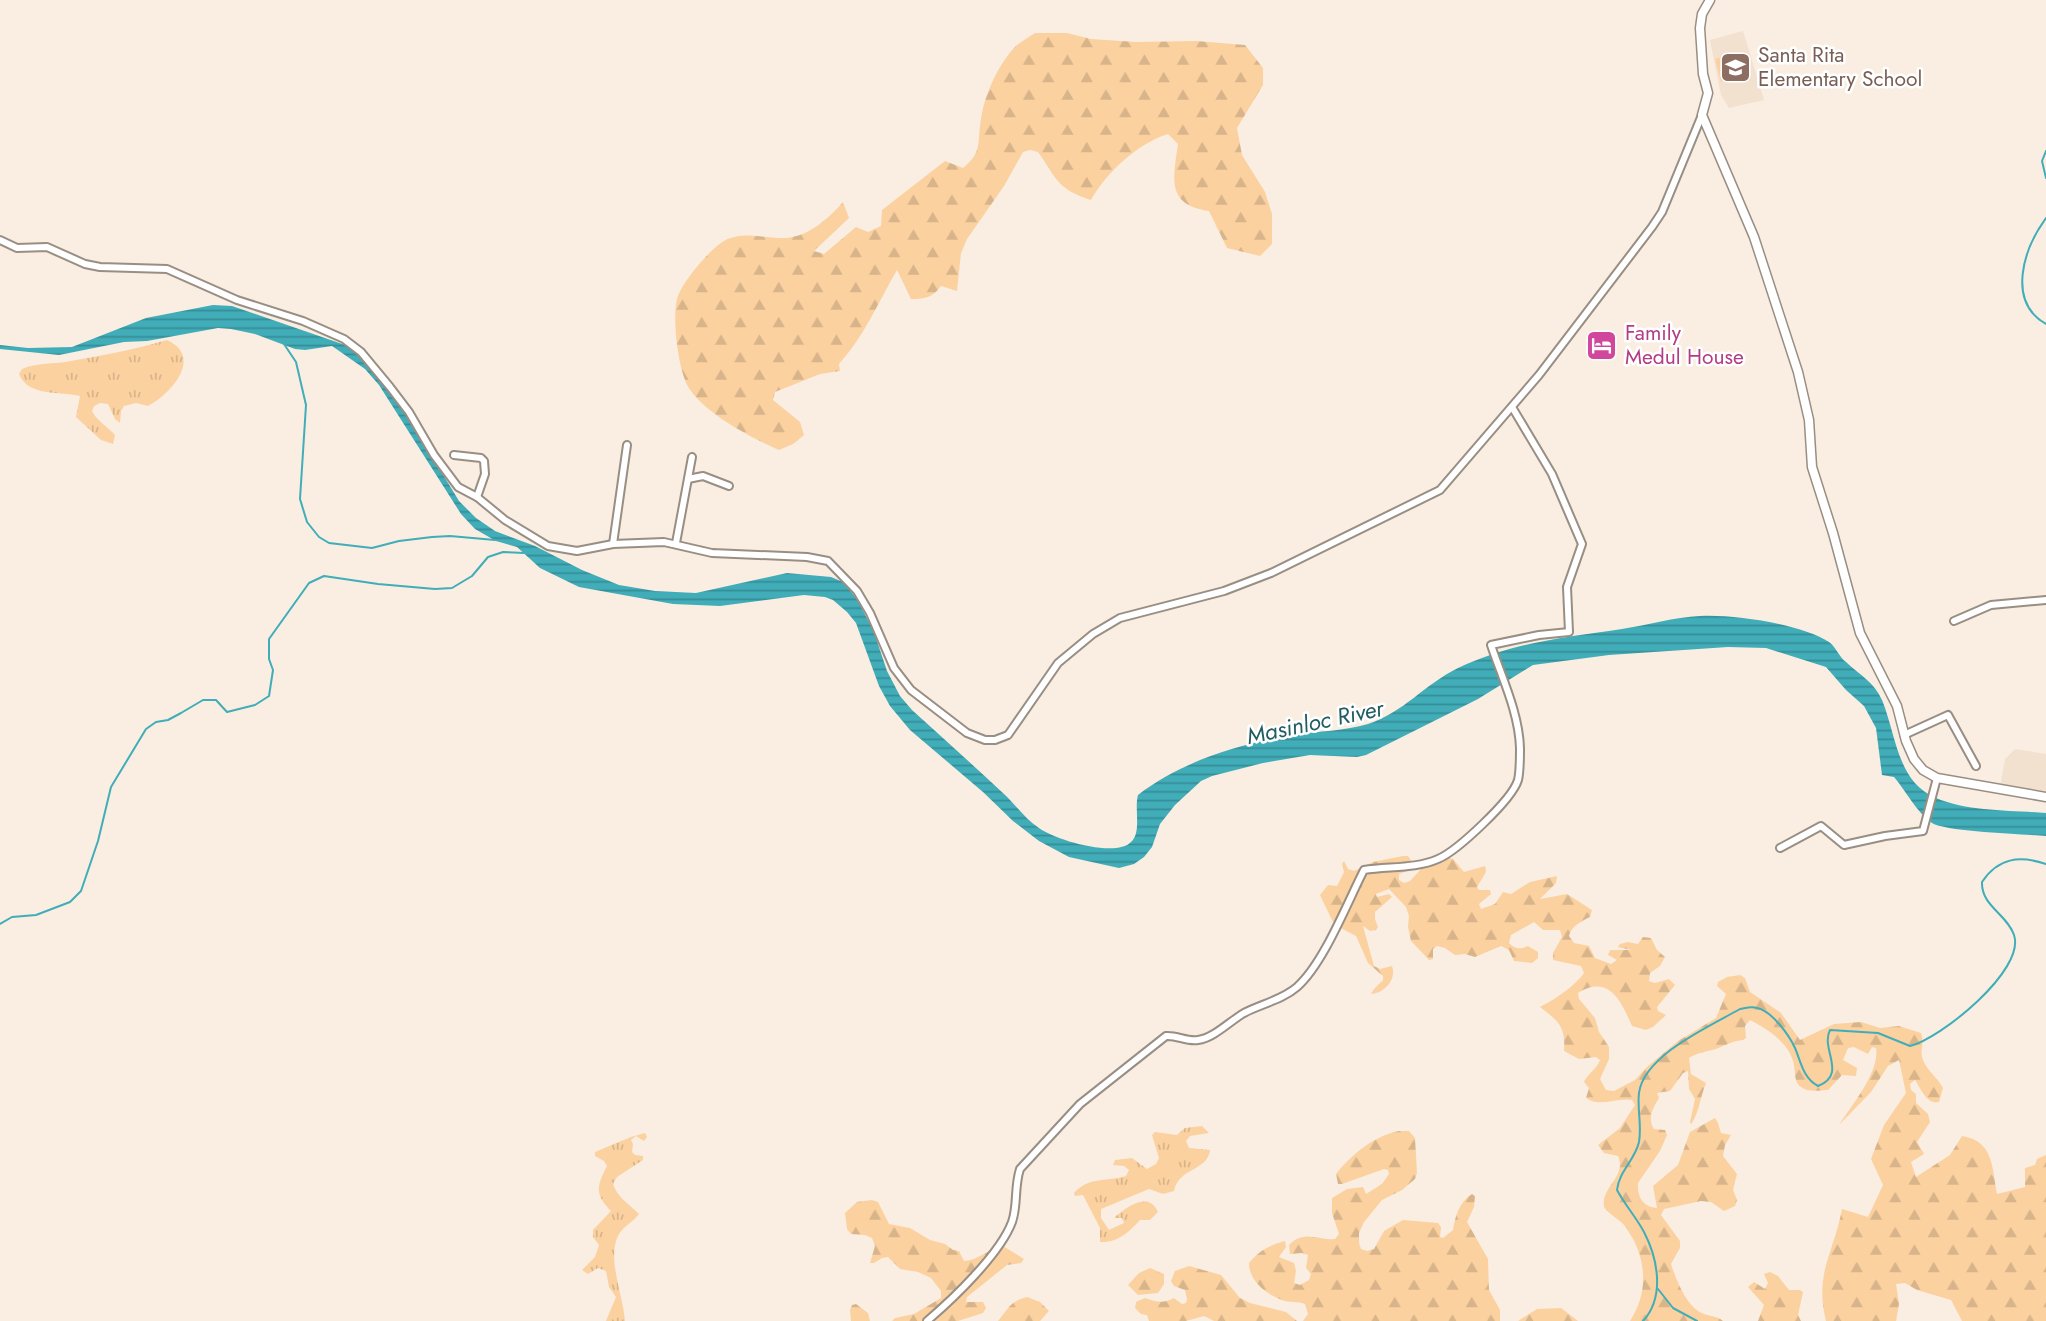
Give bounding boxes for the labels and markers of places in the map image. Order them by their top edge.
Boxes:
place label: Santa Rita Elementary School [1758,40,1922,94]
school or university icon: Santa Rita Elementary School [1718,50,1752,84]
place label: Family Medul House [1625,318,1744,372]
hotel icon: Family Medul House [1585,328,1619,362]

